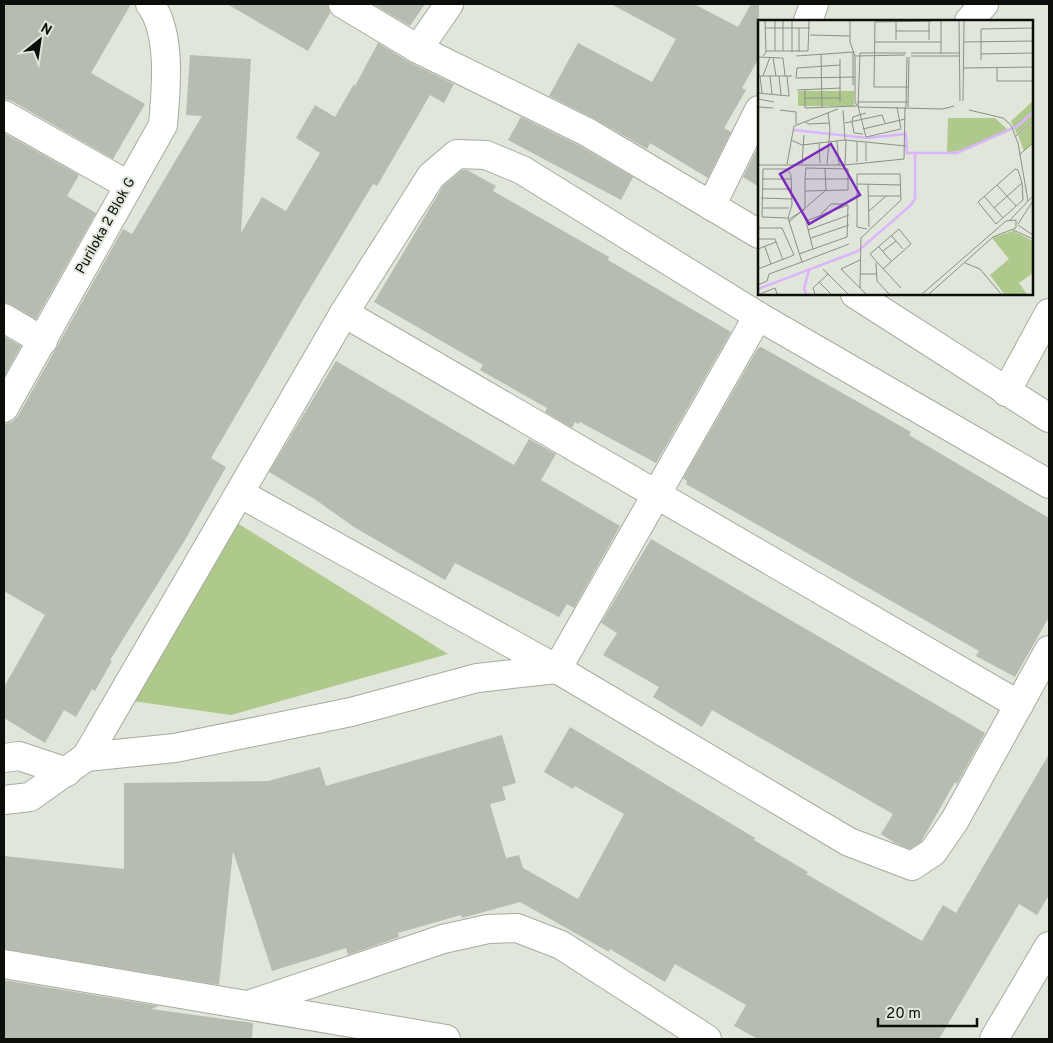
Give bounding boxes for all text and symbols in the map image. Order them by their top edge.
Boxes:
north arrow [15,15,65,65]
text: N [37,20,54,40]
inset map [758,20,1033,295]
street label: Puriloka 2 Blok G [72,175,140,277]
scale bar [878,996,977,1028]
text: 20 m [886,1005,921,1024]

